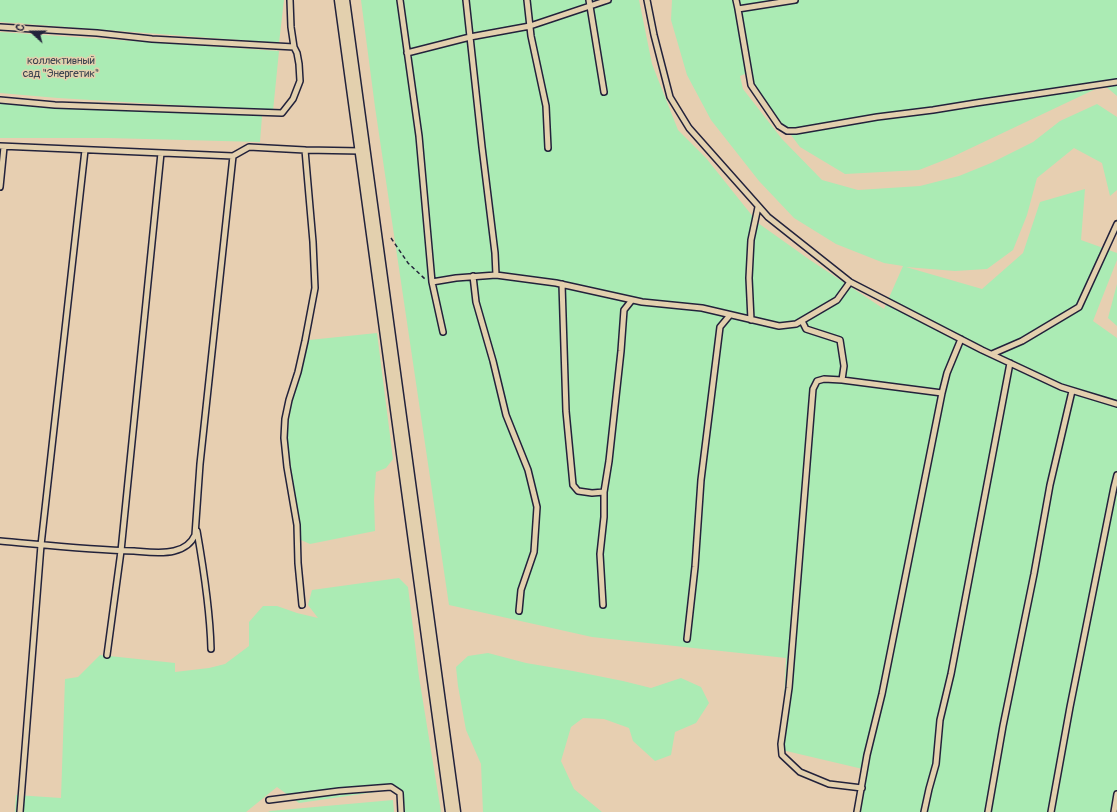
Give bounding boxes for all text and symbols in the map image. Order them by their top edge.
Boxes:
north arrow [12,12,52,52]
text: С [13,22,28,33]
park label: коллективный сад "Энергетик" [23,54,99,80]

